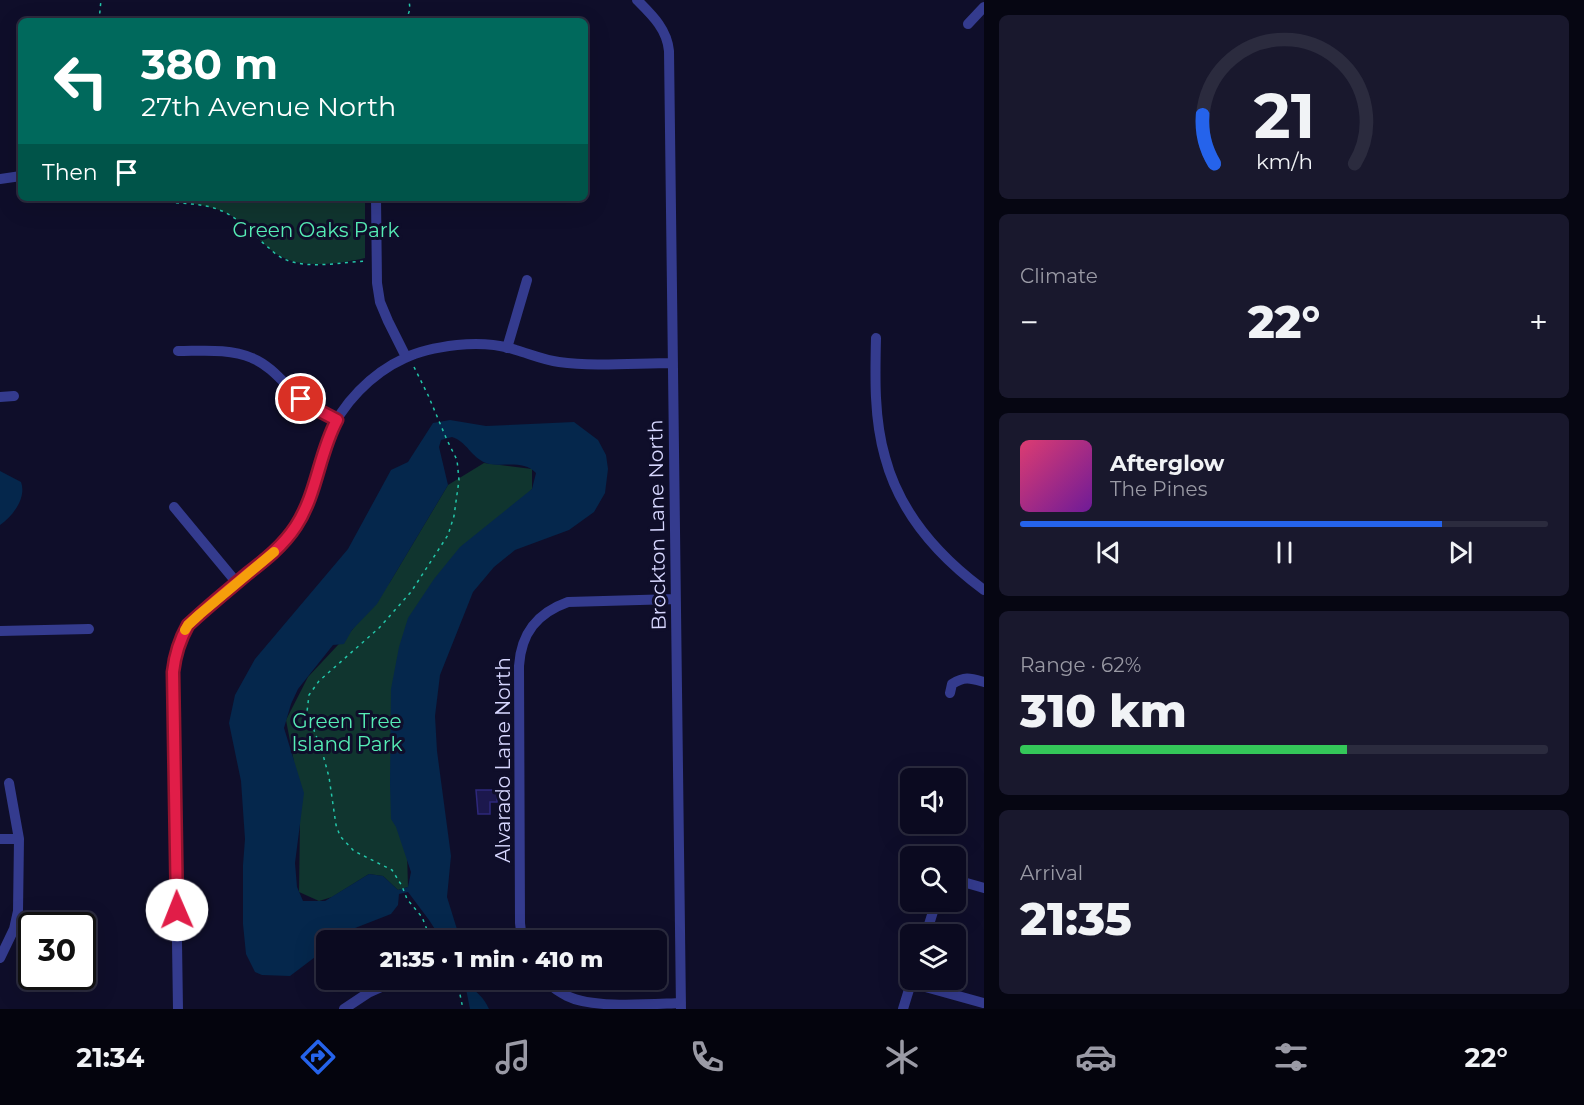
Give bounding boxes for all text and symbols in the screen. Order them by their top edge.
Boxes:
text: 380 m [141,38,278,90]
icon: left [42,42,120,120]
text: 21 [1253,78,1315,154]
text: 27th Avenue North [141,90,396,123]
text: km/h [1255,148,1313,174]
icon: arrive [110,156,143,189]
text: Then [42,159,98,186]
park label: Green Oaks Park [232,218,400,242]
text: Climate [1020,264,1098,288]
text: 22° [1248,294,1320,349]
text: − [1020,302,1039,342]
text: + [1529,302,1548,342]
pin [275,373,326,424]
icon: arrive [284,382,317,415]
street label: Brockton Lane North [643,419,671,631]
text: Afterglow [1110,450,1224,477]
text: The Pines [1110,477,1207,501]
icon: previous [1092,536,1125,569]
icon: pause [1268,536,1301,569]
icon: next [1444,536,1477,569]
text: Range · 62% [1020,653,1141,677]
street label: Alvarado Lane North [491,657,515,863]
text: 310 km [1020,683,1187,738]
park label: Green Tree Island Park [292,709,403,756]
map controls [900,768,966,990]
button: sound [900,768,966,834]
button: search [900,846,966,912]
text: Arrival [1020,861,1083,885]
position arrow [145,878,209,942]
text: 21:35 [1020,891,1132,946]
speed limit sign: 30 [18,912,96,990]
button: layers [900,924,966,990]
text: 21:35 · 1 min · 410 m [380,946,603,973]
icon: directions [297,1036,339,1078]
icon: music [492,1036,534,1078]
icon: phone [686,1036,728,1078]
icon: climate [881,1036,923,1078]
icon: car [1075,1036,1117,1078]
icon: filters [1270,1036,1312,1078]
text: 21:34 [76,1041,144,1074]
text: 22° [1465,1041,1508,1074]

